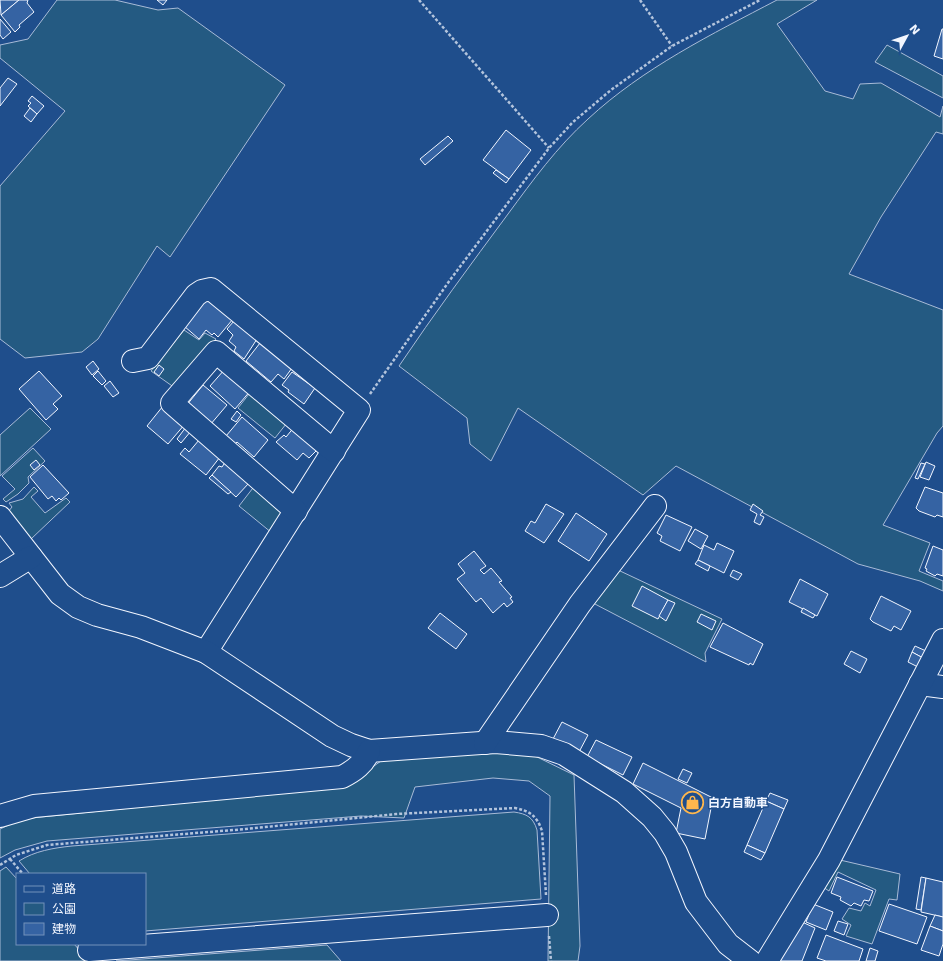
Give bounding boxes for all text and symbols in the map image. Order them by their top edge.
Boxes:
north arrow [887,16,927,56]
text: N [906,22,922,38]
shop icon: 白方自動車 [679,790,705,816]
place label: 白方自動車 [708,796,768,810]
legend [16,873,146,945]
text: 道路 [52,882,76,896]
text: 公園 [52,902,76,916]
text: 建物 [52,922,76,936]

